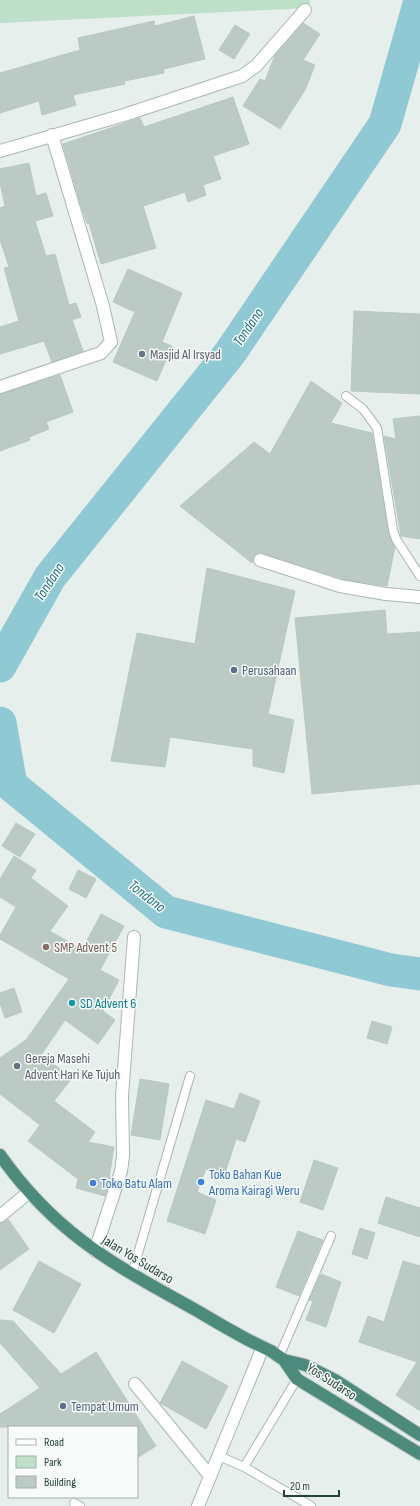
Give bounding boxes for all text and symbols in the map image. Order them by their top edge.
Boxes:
water label: Tondano [229,305,268,350]
place label: Masjid Al Irsyad [150,346,221,363]
marker: Masjid Al Irsyad [137,349,147,359]
water label: Tondano [30,560,69,605]
place label: Perusahaan [242,662,297,679]
marker: Perusahaan [229,665,239,675]
water label: Tondano [124,876,169,917]
place label: SMP Advent 5 [54,939,118,956]
marker: SMP Advent 5 [41,942,51,952]
place label: SD Advent 6 [80,995,136,1012]
marker: SD Advent 6 [67,998,77,1008]
place label: Gereja Masehi Advent Hari Ke Tujuh [24,1050,120,1083]
marker: Gereja Masehi Advent Hari Ke Tujuh [12,1061,22,1071]
place label: Toko Bahan Kue Aroma Kairagi Weru [208,1166,300,1199]
place label: Toko Batu Alam [101,1175,172,1192]
marker: Toko Bahan Kue Aroma Kairagi Weru [196,1177,206,1187]
marker: Toko Batu Alam [88,1178,98,1188]
street label: Jalan Yos Sudarso [98,1231,177,1288]
street label: Yos Sudarso [304,1359,360,1404]
place label: Tempat Umum [71,1398,139,1415]
marker: Tempat Umum [58,1401,68,1411]
legend [8,1426,138,1498]
text: Road [44,1435,64,1450]
text: Park [44,1455,62,1470]
scale bar [284,1472,339,1498]
text: Building [44,1475,76,1490]
text: 20 m [290,1479,310,1494]

